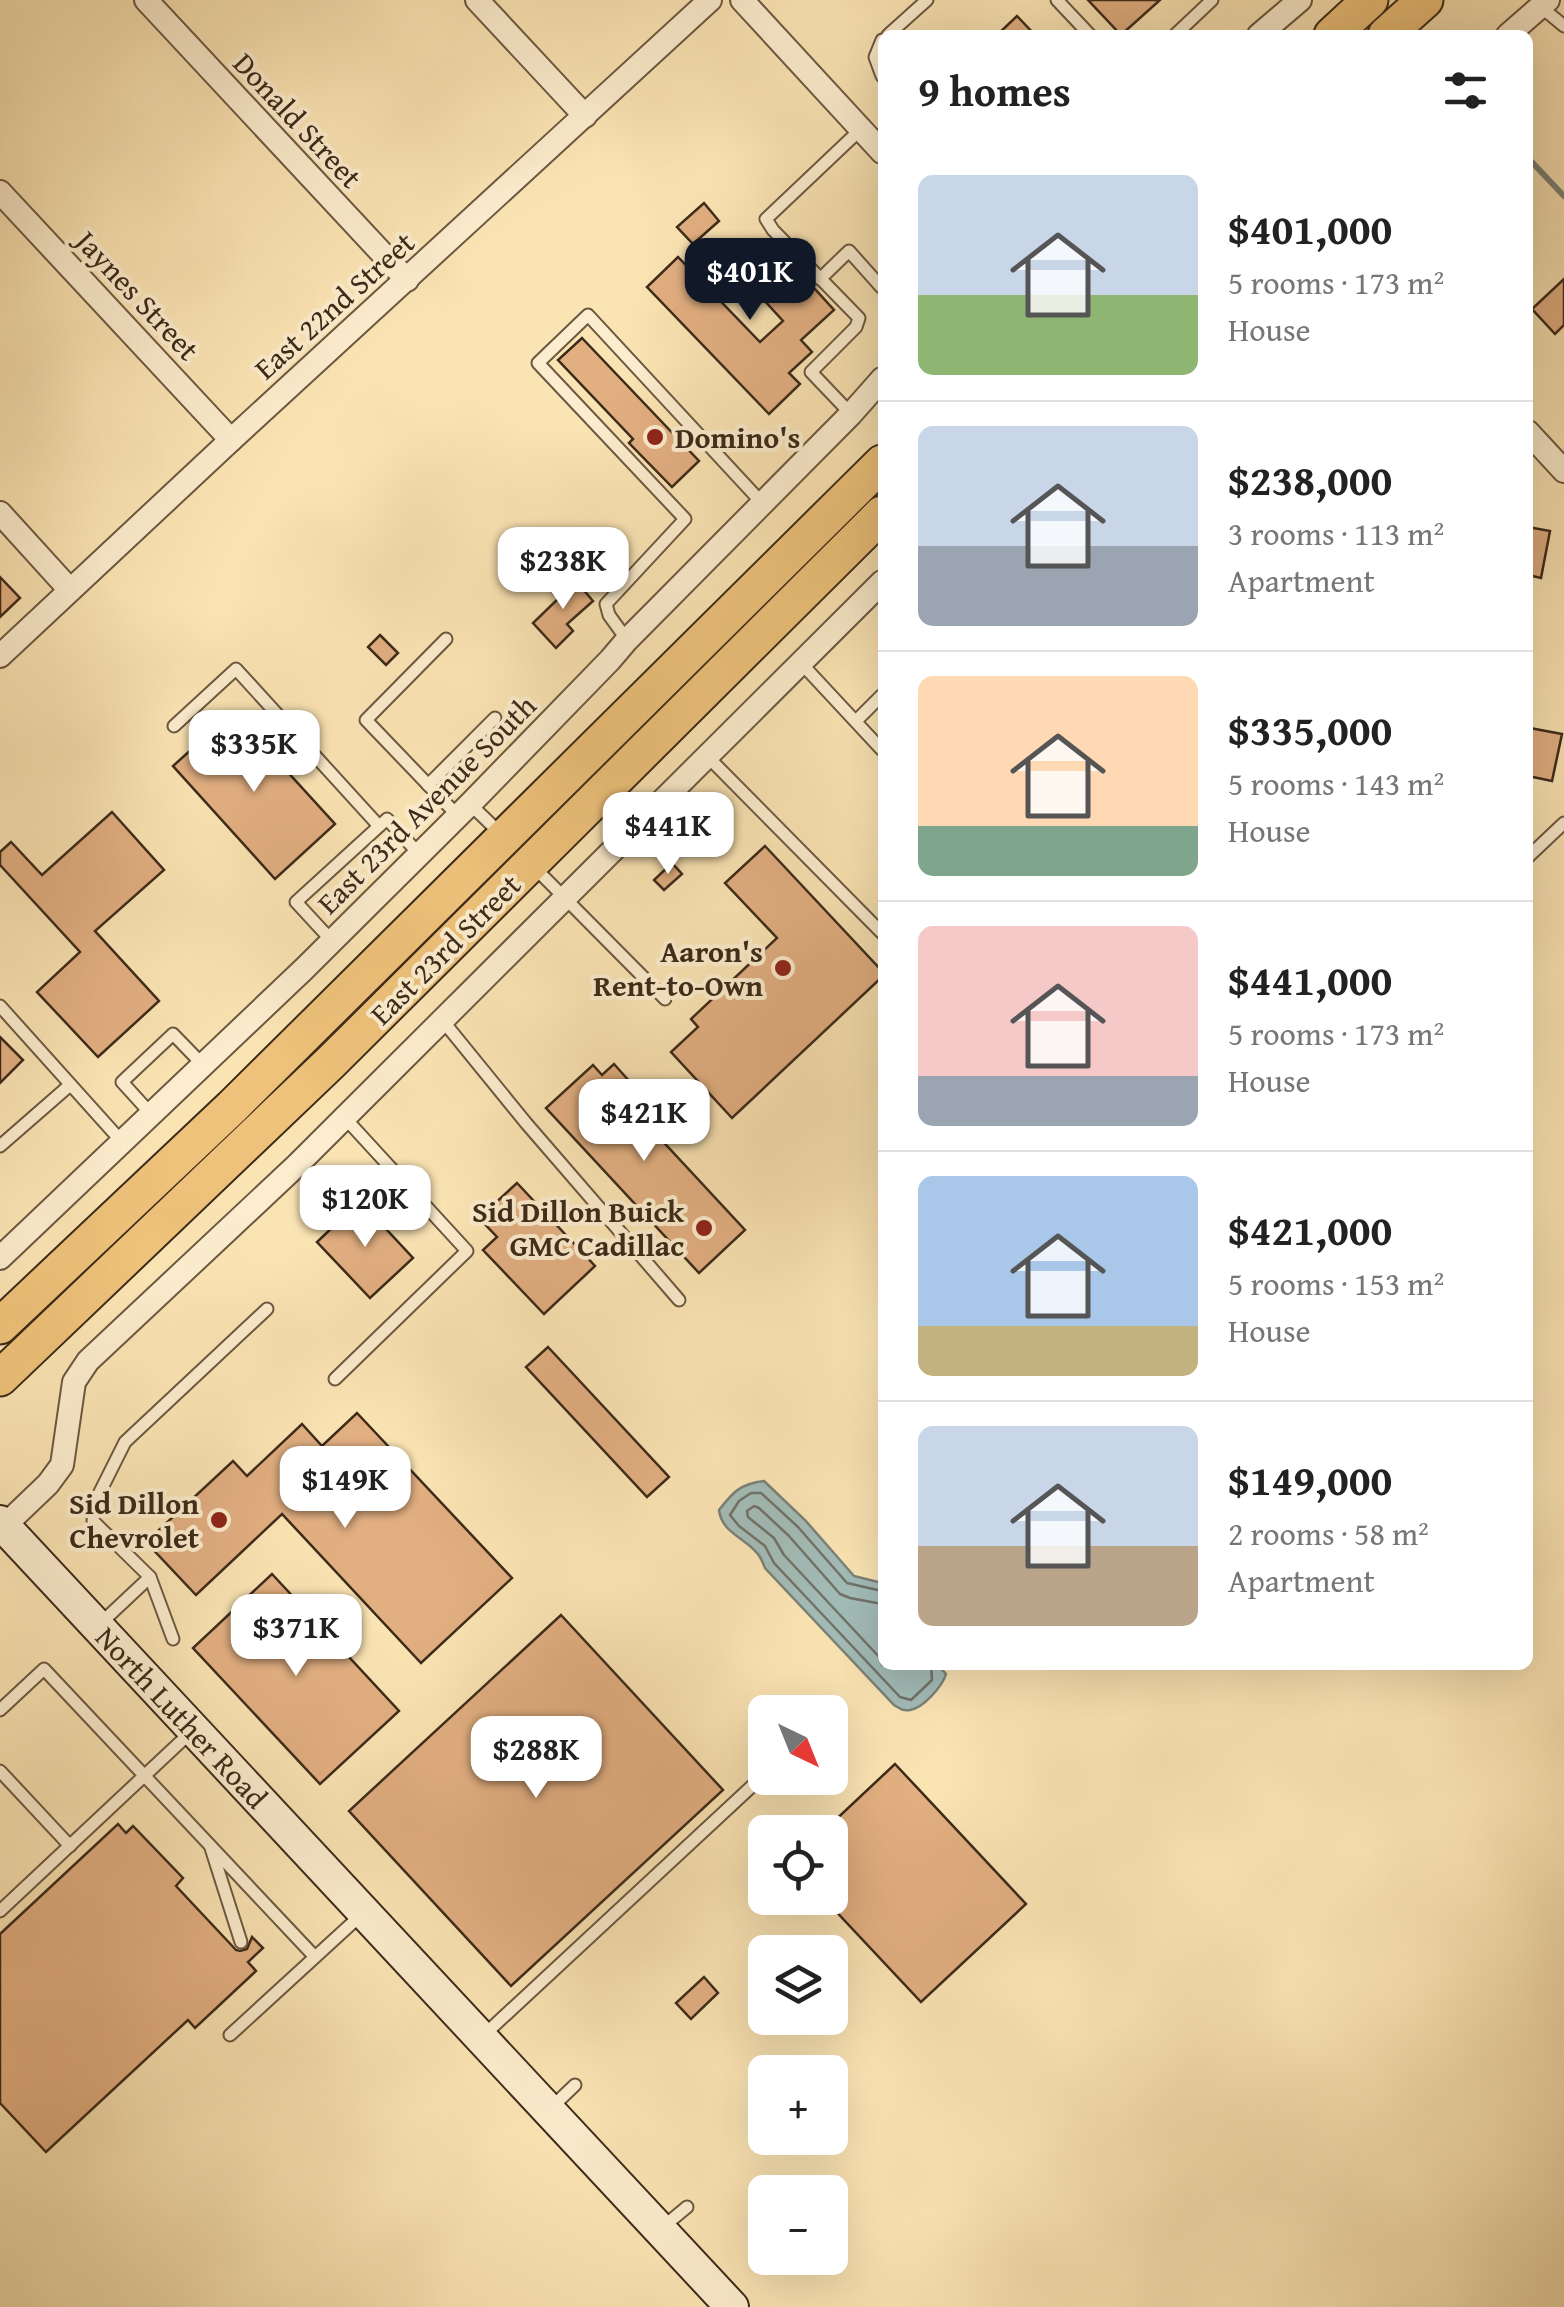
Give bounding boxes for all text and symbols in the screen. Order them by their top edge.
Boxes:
street label: Donald Street [223,42,373,198]
text: 9 homes [918,60,1071,121]
icon: filters [1438,63,1493,118]
text: $401,000 [1228,198,1392,259]
icon: home [998,215,1118,335]
street label: Jaynes Street [63,217,210,370]
street label: East 22nd Street [244,221,424,389]
pin: $401K [680,238,820,323]
text: $401K [707,247,793,294]
text: 5 rooms · 173 m² [1228,259,1444,306]
text: House [1228,306,1311,353]
place label: Domino's [675,415,800,459]
marker: Domino's [644,426,666,448]
text: $238,000 [1228,449,1392,510]
icon: home [998,466,1118,586]
text: 3 rooms · 113 m² [1228,510,1444,557]
pin: $238K [493,527,633,612]
text: $238K [520,536,606,583]
text: Apartment [1228,557,1375,604]
street label: East 23rd Avenue South [306,684,546,924]
text: $335,000 [1228,699,1392,760]
pin: $335K [184,710,324,795]
icon: home [998,716,1118,836]
text: $335K [211,719,297,766]
text: 5 rooms · 143 m² [1228,760,1444,807]
pin: $441K [598,792,738,877]
text: $441K [625,801,711,848]
text: House [1228,807,1311,854]
street label: East 23rd Street [359,863,531,1035]
place label: Aaron's Rent-to-Own [593,929,763,1007]
text: $441,000 [1228,949,1392,1010]
marker: Aaron's Rent-to-Own [772,957,794,979]
icon: home [998,966,1118,1086]
text: 5 rooms · 173 m² [1228,1010,1444,1057]
text: House [1228,1057,1311,1104]
pin: $421K [574,1079,714,1164]
text: $421K [601,1088,687,1135]
pin: $120K [295,1165,435,1250]
text: $120K [322,1174,408,1221]
place label: Sid Dillon Buick GMC Cadillac [472,1189,685,1267]
text: $421,000 [1228,1199,1392,1260]
icon: home [998,1216,1118,1336]
marker: Sid Dillon Buick GMC Cadillac [693,1217,715,1239]
text: 5 rooms · 153 m² [1228,1260,1444,1307]
text: House [1228,1307,1311,1354]
pin: $149K [275,1446,415,1531]
text: $149,000 [1228,1449,1392,1510]
text: $149K [302,1455,388,1502]
icon: home [998,1466,1118,1586]
place label: Sid Dillon Chevrolet [69,1481,200,1559]
marker: Sid Dillon Chevrolet [208,1509,230,1531]
text: 2 rooms · 58 m² [1228,1510,1429,1557]
text: Apartment [1228,1557,1375,1604]
pin: $371K [226,1594,366,1679]
text: $371K [253,1603,339,1650]
street label: North Luther Road [86,1616,278,1818]
north arrow [748,1695,848,1795]
map controls [748,1695,848,2275]
pin: $288K [466,1716,606,1801]
text: $288K [493,1725,579,1772]
button: locate [748,1815,848,1915]
button: layers [748,1935,848,2035]
button: + [748,2055,848,2155]
button: − [748,2175,848,2275]

